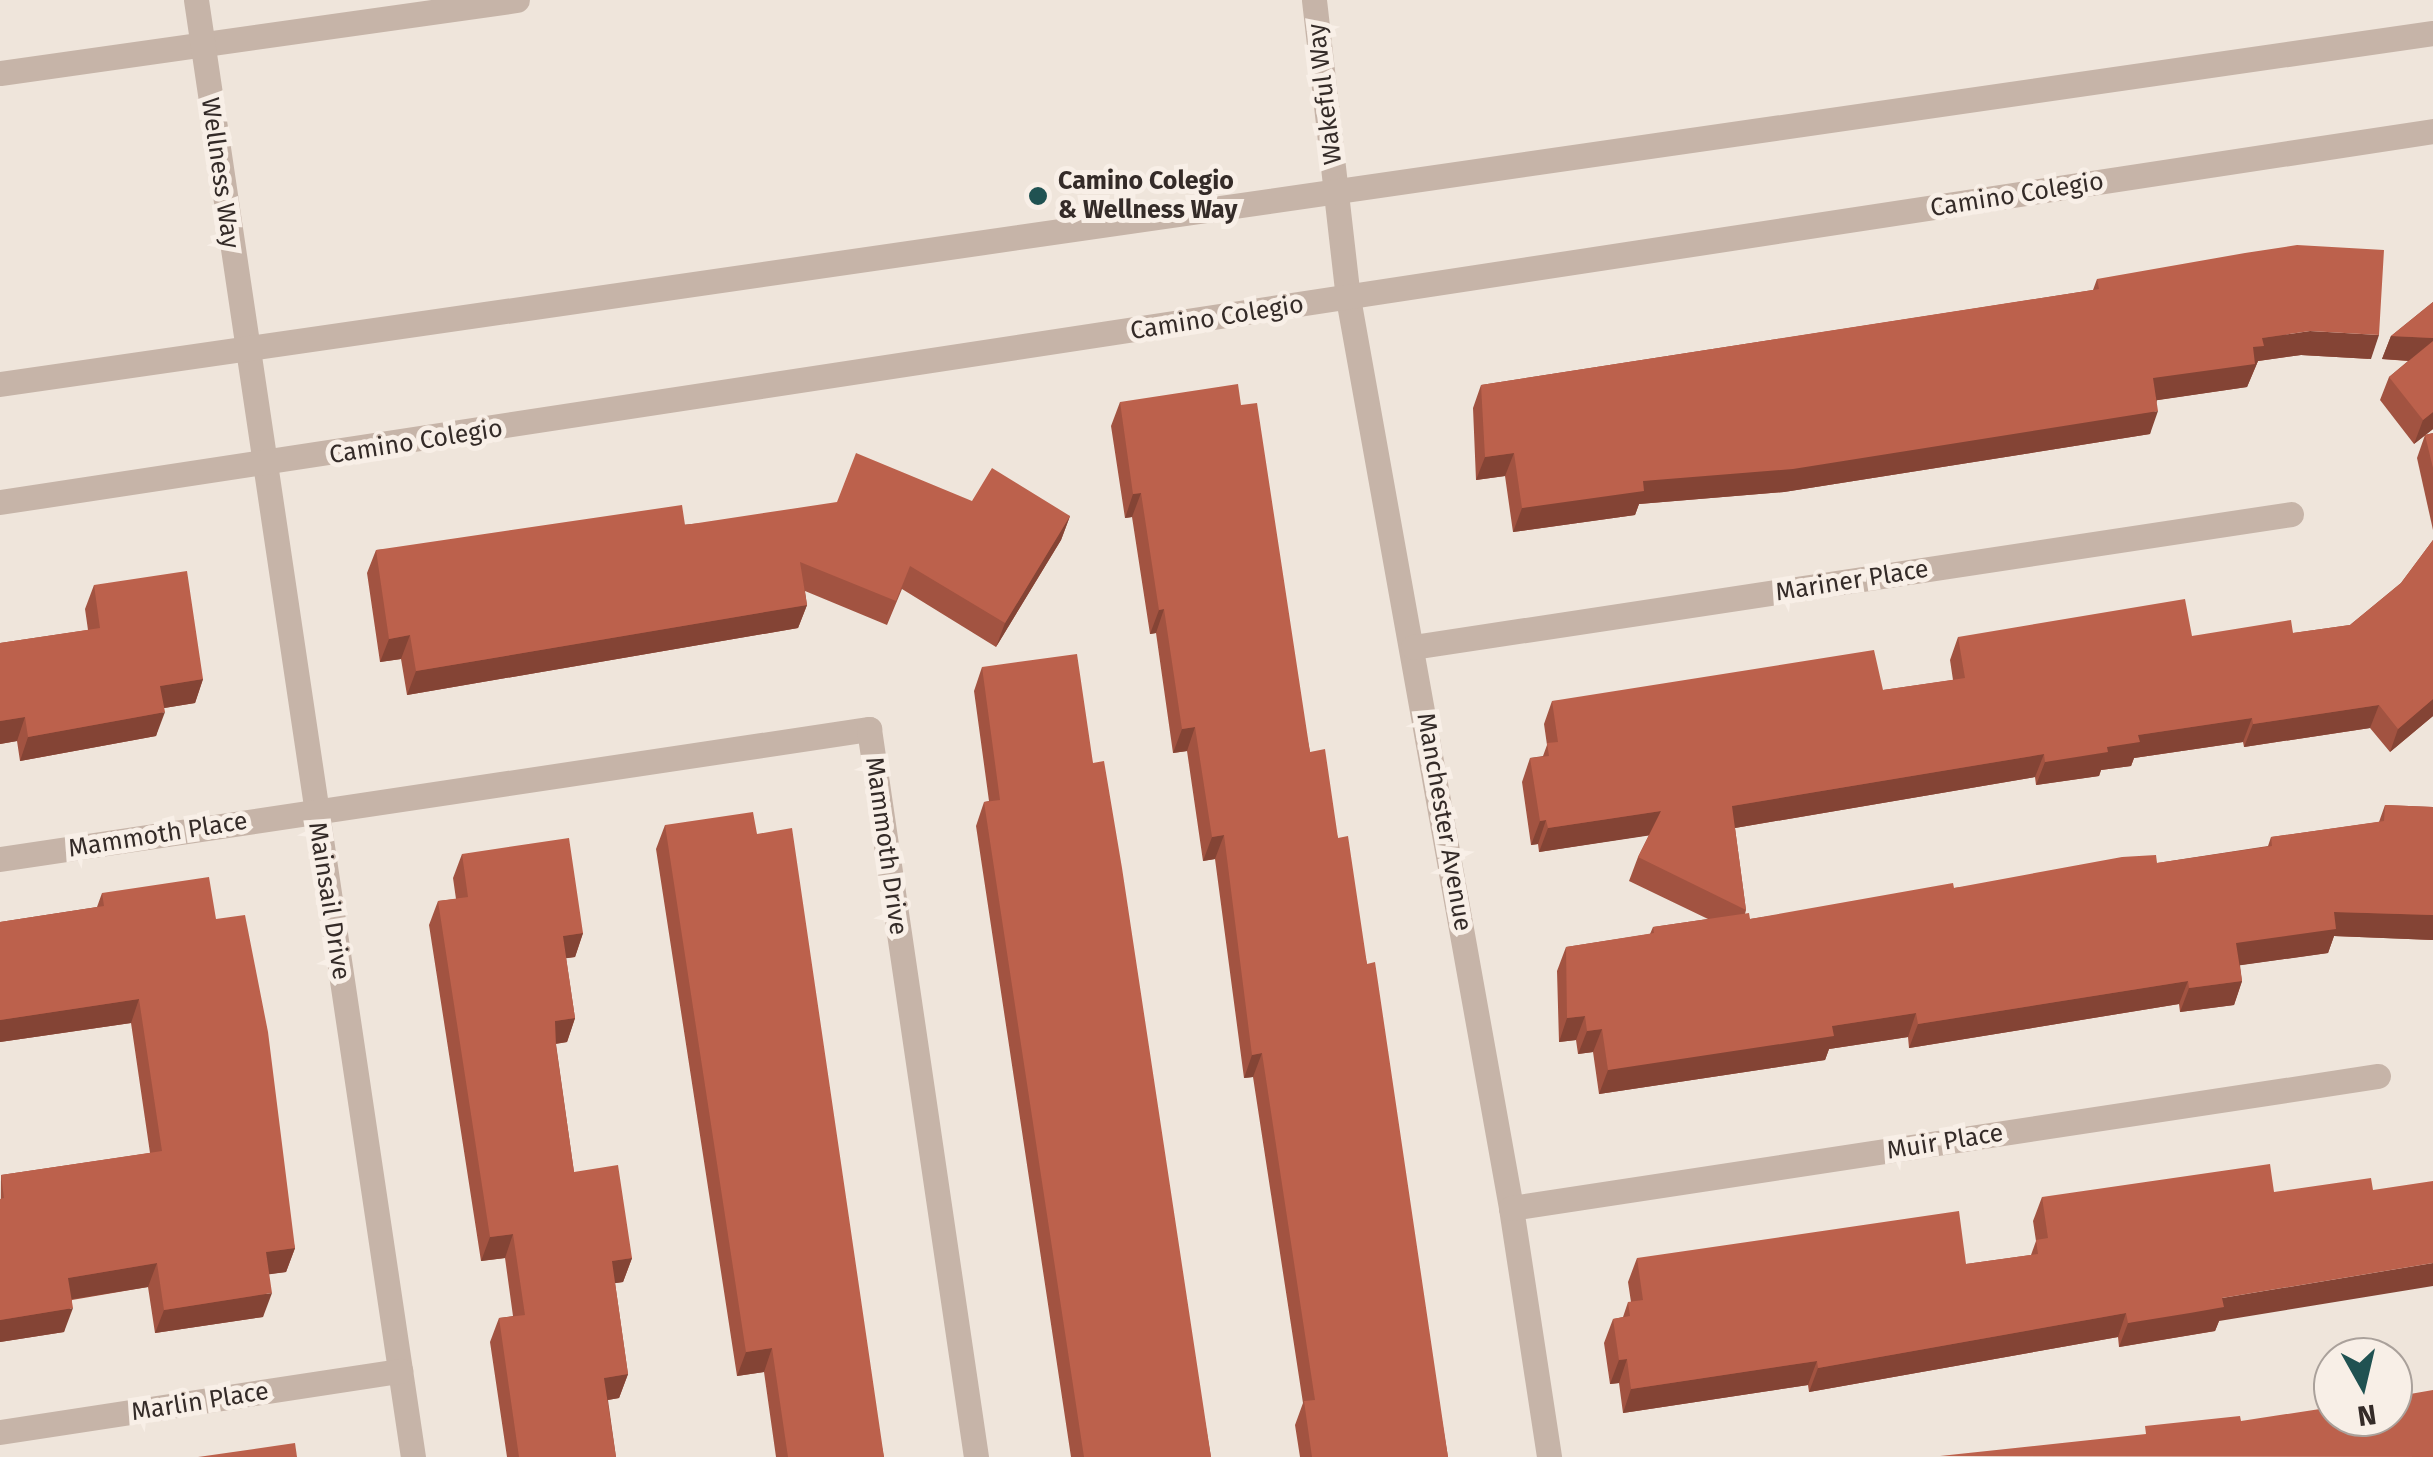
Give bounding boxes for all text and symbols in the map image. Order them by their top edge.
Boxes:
street label: Wakeful Way [1301,22,1349,166]
street label: Wellness Way [195,96,245,250]
street label: Camino Colegio [1928,166,2106,224]
place label: Camino Colegio & Wellness Way [1058,167,1237,226]
marker: Camino Colegio & Wellness Way [1027,185,1049,207]
street label: Camino Colegio [1128,289,1306,347]
street label: Camino Colegio [327,413,505,471]
street label: Mariner Place [1773,554,1931,608]
street label: Manchester Avenue [1410,711,1478,933]
street label: Mammoth Drive [859,755,913,937]
street label: Mammoth Place [66,806,250,864]
street label: Mainsail Drive [302,820,356,982]
street label: Muir Place [1885,1118,2005,1166]
north arrow [2313,1337,2413,1437]
street label: Marlin Place [129,1376,271,1428]
text: N [2355,1398,2378,1433]

